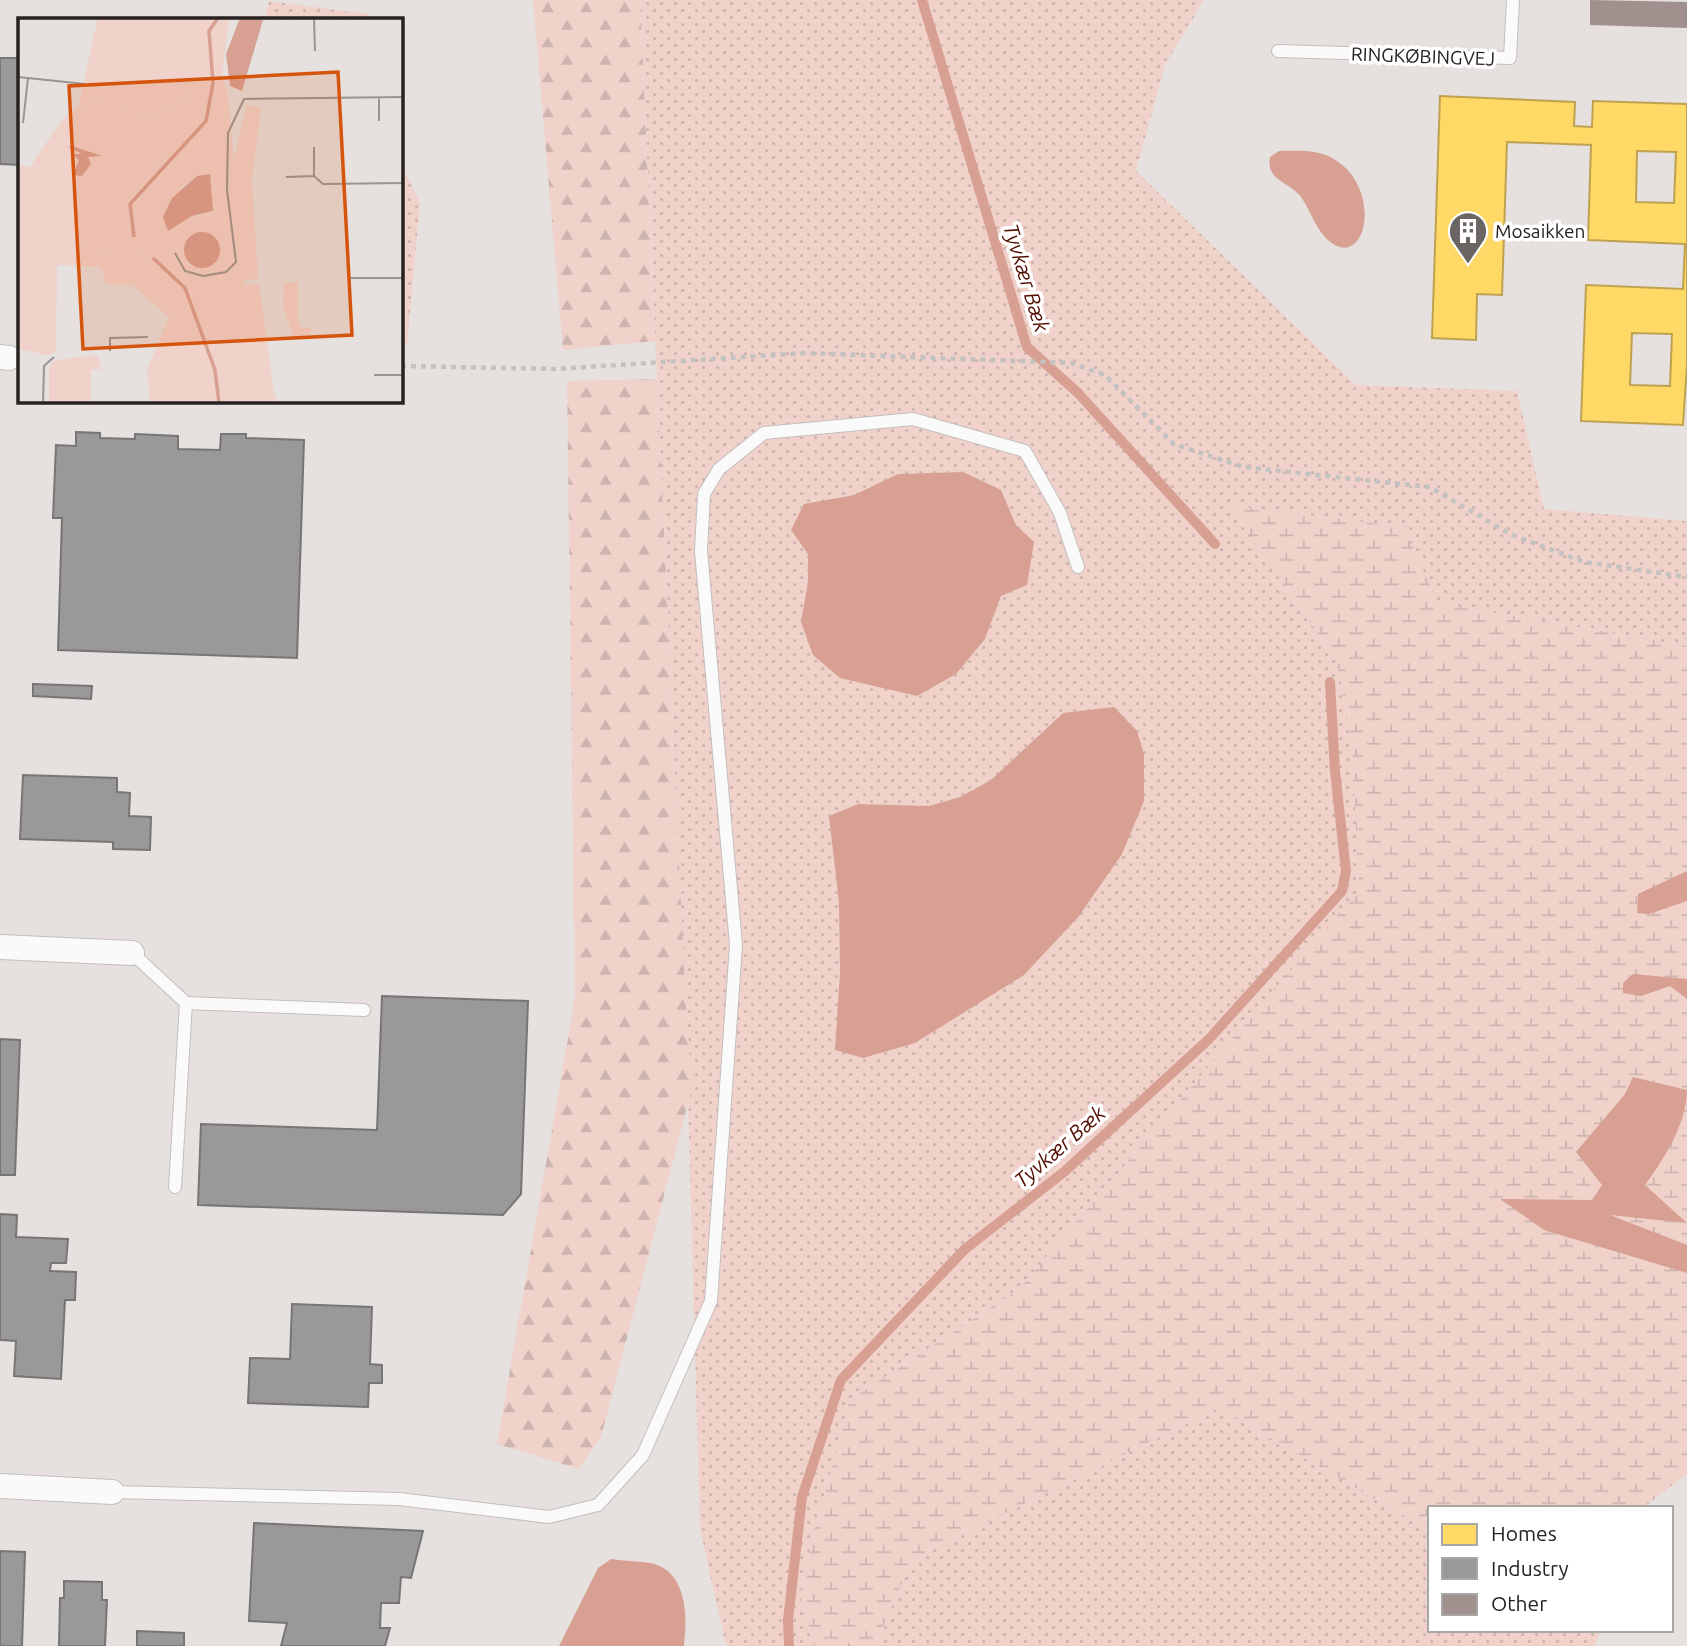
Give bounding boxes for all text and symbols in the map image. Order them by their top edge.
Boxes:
inset map [18,18,402,402]
street label: RINGKØBINGVEJ [1351,42,1495,70]
building icon: Mosaikken [1447,210,1489,265]
place label: Mosaikken [1495,220,1585,242]
water label: Tyvkær Bæk [999,221,1055,335]
water label: Tyvkær Bæk [1009,1100,1110,1192]
legend [1428,1506,1673,1632]
text: Homes [1491,1521,1557,1545]
text: Industry [1491,1556,1569,1580]
text: Other [1491,1591,1547,1615]

